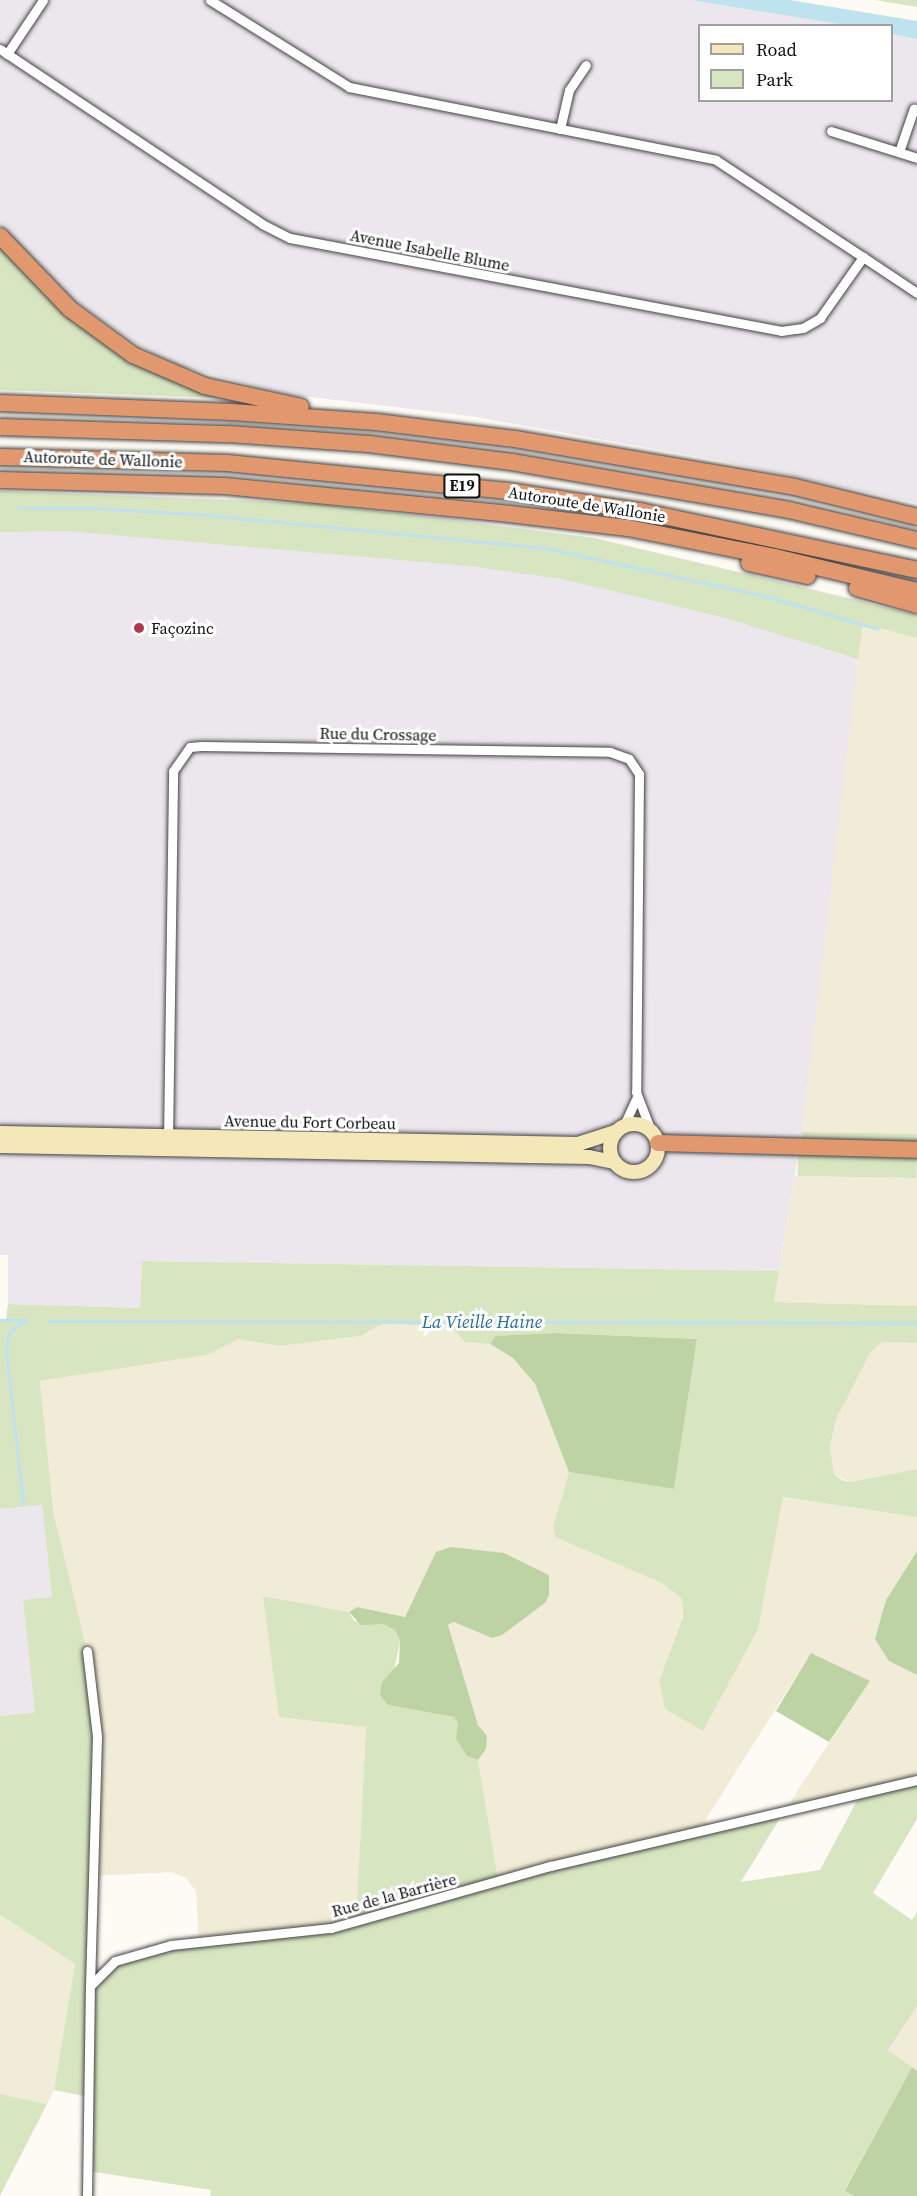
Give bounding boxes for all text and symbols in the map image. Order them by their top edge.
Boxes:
legend [698,24,893,102]
text: Road [756,37,797,62]
text: Park [756,67,793,92]
street label: Avenue Isabelle Blume [349,225,511,275]
street label: Autoroute de Wallonie [23,447,183,471]
road number: E19 [442,474,482,498]
street label: Autoroute de Wallonie [507,482,667,526]
place label: Façozinc [151,618,214,638]
marker: Façozinc [132,621,146,635]
street label: Rue du Crossage [319,723,437,745]
street label: Avenue du Fort Corbeau [224,1111,396,1133]
water label: La Vieille Haine [422,1311,542,1333]
street label: Rue de la Barrière [330,1869,458,1921]

